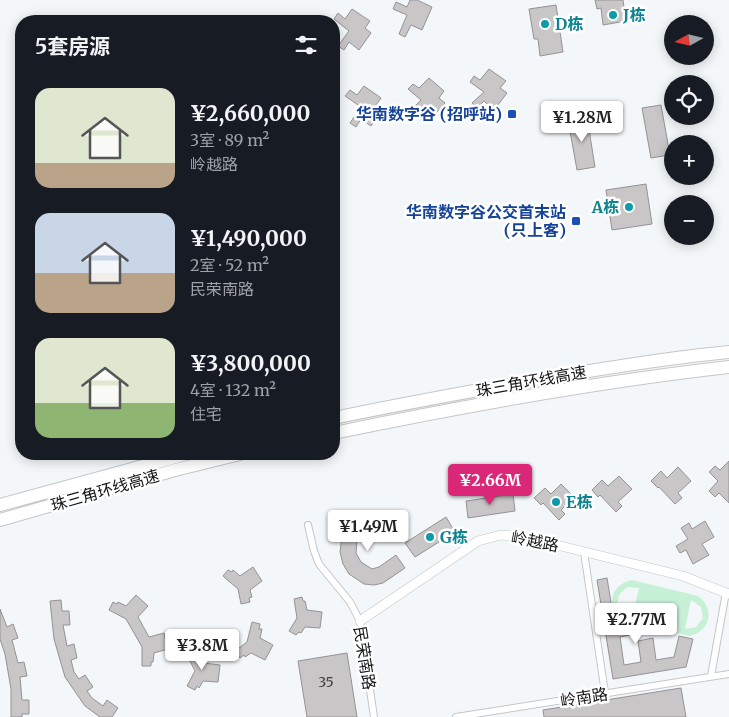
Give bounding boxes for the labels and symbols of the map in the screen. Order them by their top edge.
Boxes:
place label: J栋 [622,5,645,25]
marker: J栋 [607,9,619,21]
place label: D栋 [555,14,583,34]
north arrow [664,15,714,65]
marker: D栋 [539,18,551,30]
pin: ¥1.28M [541,100,623,143]
place label: 华南数字谷 (招呼站) [356,104,502,124]
marker: 华南数字谷 (招呼站) [506,108,518,120]
place label: A栋 [591,197,619,217]
marker: A栋 [623,201,635,213]
place label: 华南数字谷公交首末站 (只上客) [406,202,566,240]
marker: 华南数字谷公交首末站 (只上客) [570,215,582,227]
street label: 珠三角环线高速 [474,361,588,401]
pin: ¥2.66M [449,464,531,506]
street label: 珠三角环线高速 [48,465,162,515]
place label: E栋 [566,492,592,512]
marker: E栋 [550,496,562,508]
pin: ¥1.49M [327,510,409,552]
place label: G栋 [440,527,468,547]
street label: 岭越路 [510,527,560,555]
marker: G栋 [424,531,436,543]
pin: ¥2.77M [595,602,677,645]
street label: 民荣南路 [350,625,380,691]
pin: ¥3.8M [167,628,237,671]
house number: 35 [318,673,334,691]
street label: 岭南路 [559,683,609,711]

